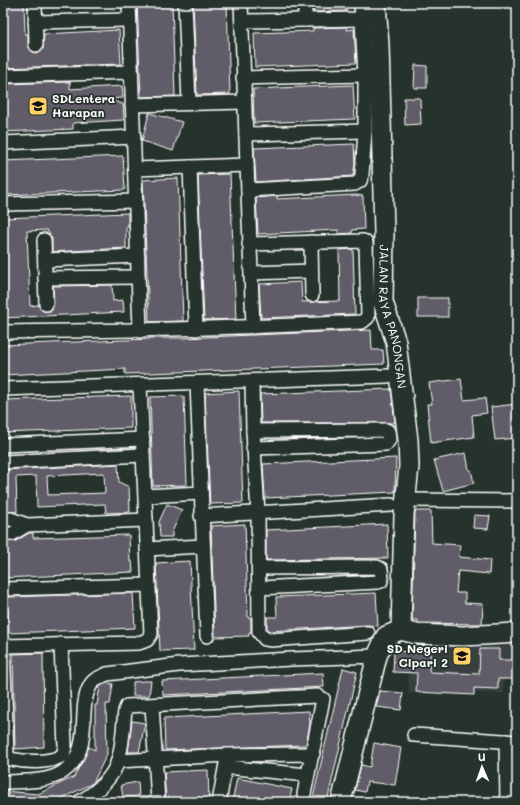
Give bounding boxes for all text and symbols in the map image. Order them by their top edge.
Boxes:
place label: SDLentera Harapan [52,90,115,120]
school or university icon: SDLentera Harapan [27,95,49,117]
street label: JALAN RAYA PANONGAN [376,245,411,389]
place label: SD Negeri Cipari 2 [387,640,448,670]
school or university icon: SD Negeri Cipari 2 [451,645,473,667]
north arrow [462,747,502,787]
text: U [477,749,486,764]

